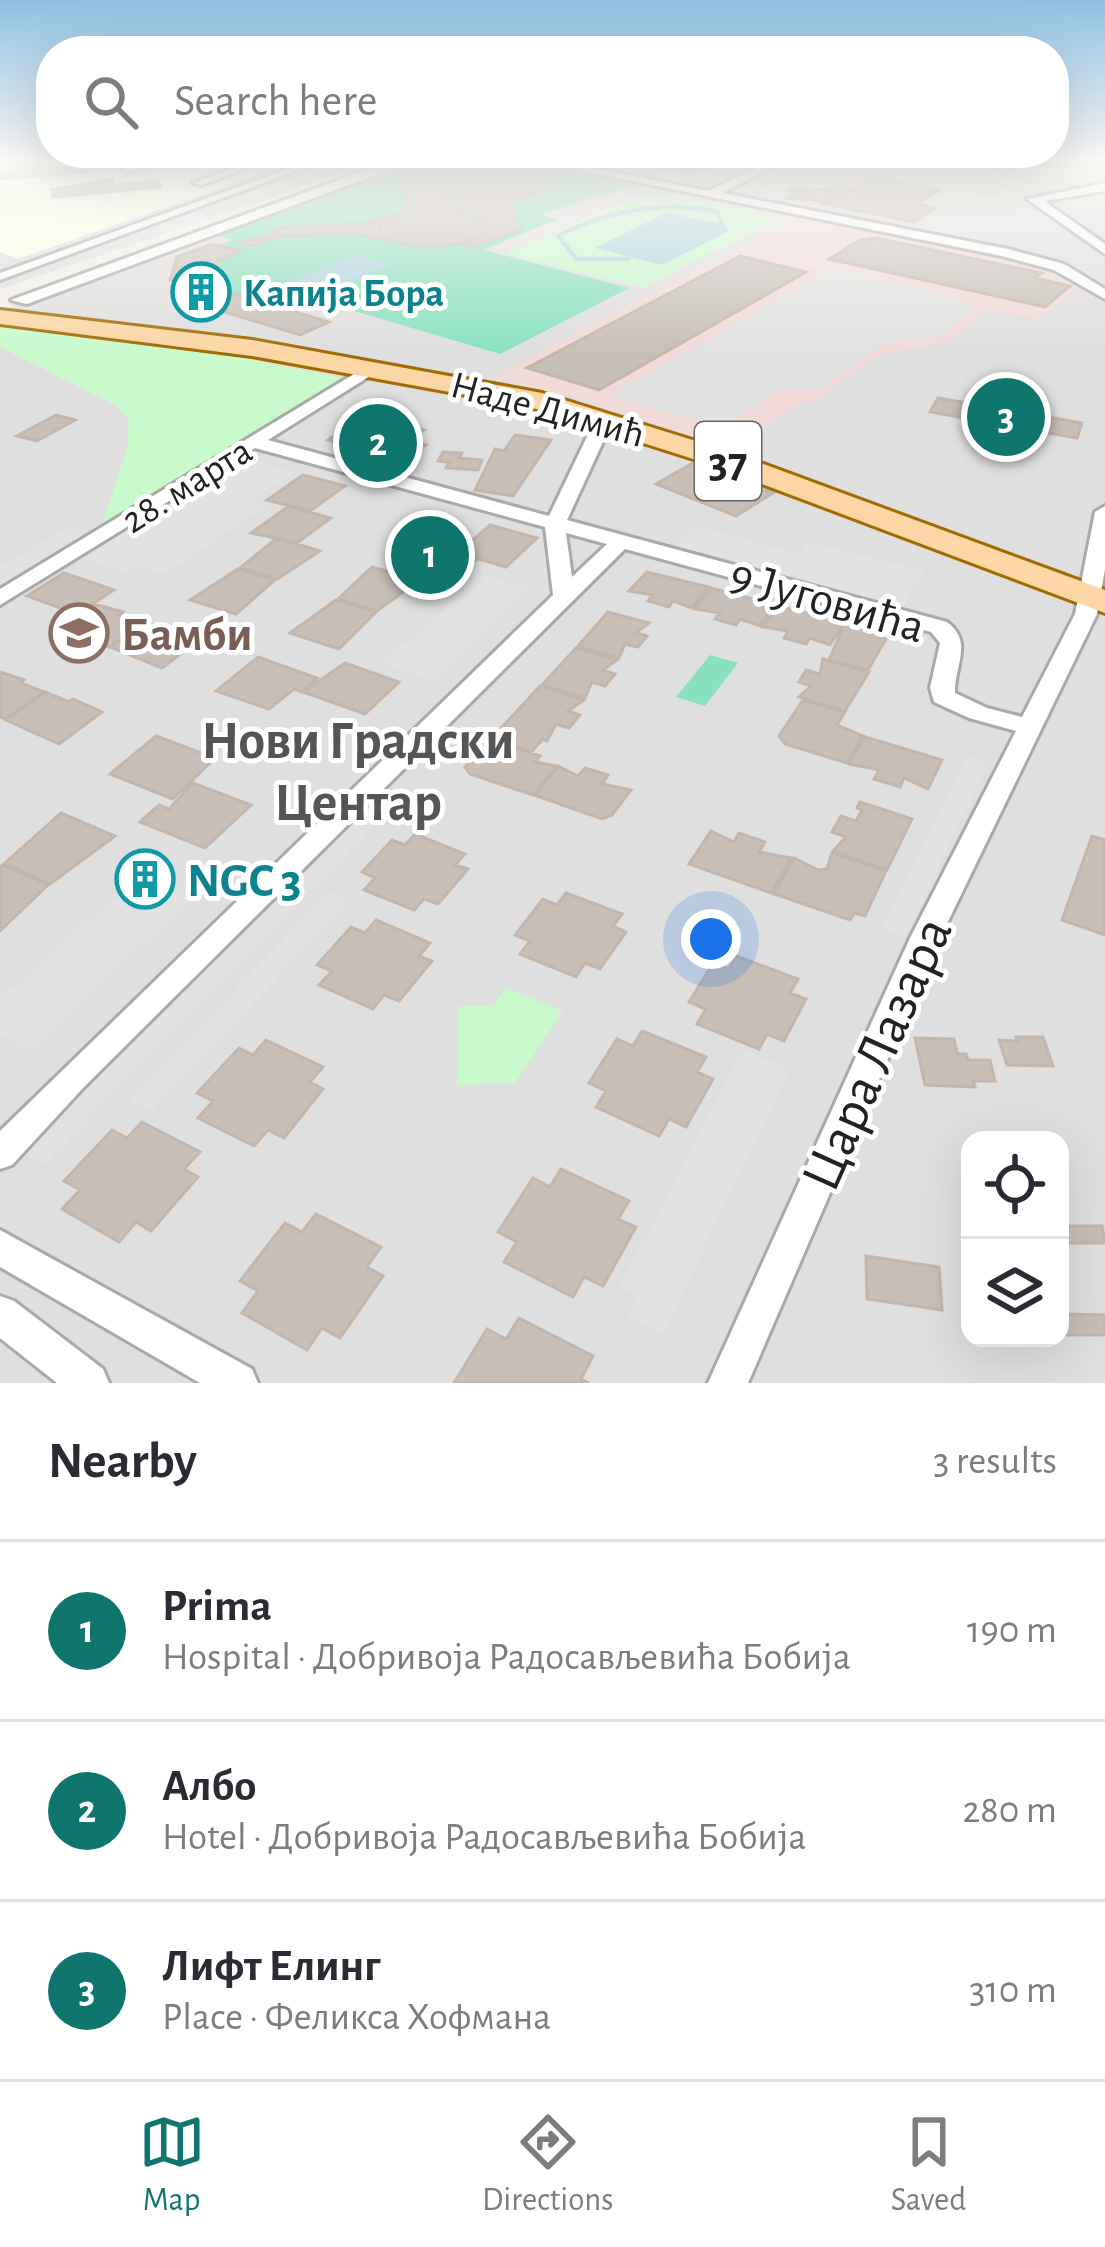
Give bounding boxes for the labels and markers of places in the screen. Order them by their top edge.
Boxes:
building icon: Капија Бора [170,261,232,323]
place label: Капија Бора [243,275,444,314]
pin: 3 [967,372,1045,462]
pin: 2 [339,398,417,488]
pin: 1 [391,510,469,600]
school or university icon: Бамби [48,602,110,664]
place label: Бамби [121,612,253,660]
building icon: NGC 3 [114,848,176,910]
place label: NGC 3 [187,858,301,906]

